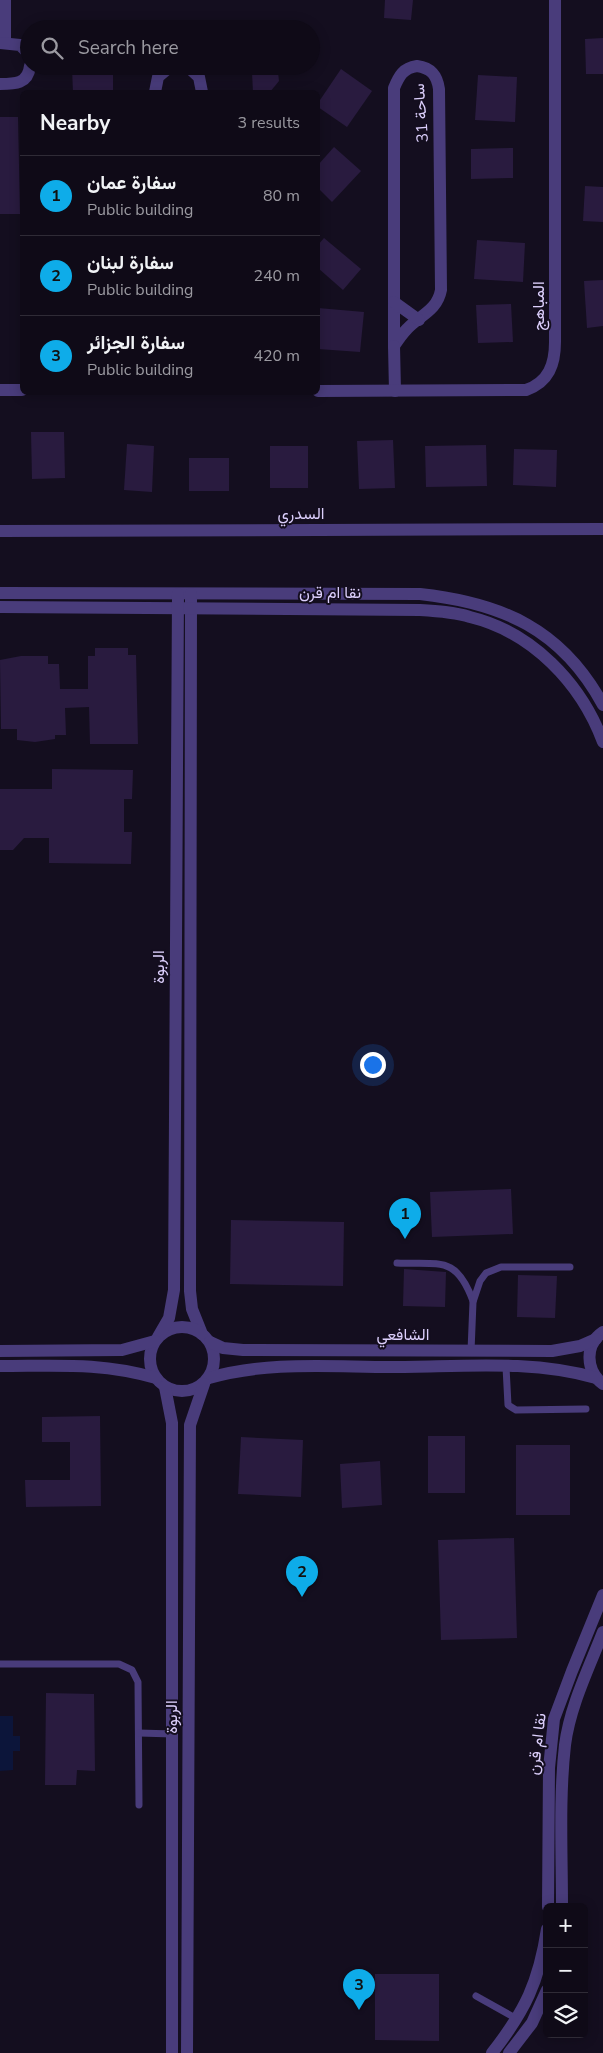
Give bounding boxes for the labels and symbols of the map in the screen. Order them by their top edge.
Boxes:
street label: ساحة 31 [408,83,434,143]
street label: المباهج [528,281,550,331]
street label: السدري [277,503,325,527]
street label: نقا ام قرن [299,582,361,604]
street label: الربوة [148,950,170,984]
your location [360,1052,386,1078]
pin: 1 [389,1198,421,1239]
street label: الشافعي [377,1324,429,1348]
pin: 2 [286,1556,318,1597]
street label: الربوة [161,1700,183,1734]
street label: نقا ام قرن [522,1712,552,1776]
pin: 3 [343,1969,375,2010]

